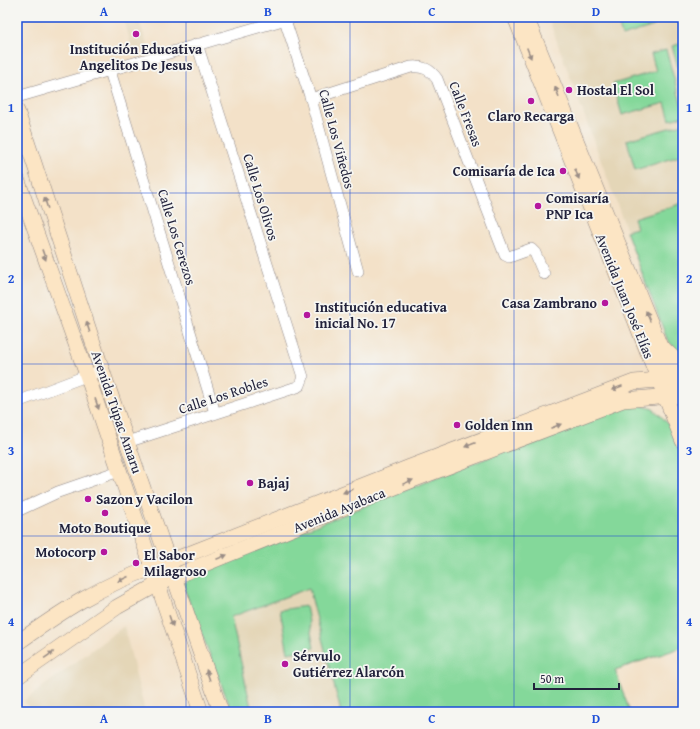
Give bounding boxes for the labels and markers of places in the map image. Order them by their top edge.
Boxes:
marker: Institución Educativa Angelitos De Jesus [131,29,141,39]
place label: Institución Educativa Angelitos De Jesus [70,39,203,75]
place label: Hostal El Sol [577,80,655,100]
marker: Hostal El Sol [564,85,574,95]
marker: Claro Recarga [526,96,536,106]
place label: Claro Recarga [488,106,575,126]
place label: Comisaría de Ica [453,161,556,181]
marker: Comisaría de Ica [558,166,568,176]
place label: Comisaría PNP Ica [546,188,610,224]
marker: Comisaría PNP Ica [533,201,543,211]
place label: Casa Zambrano [502,293,598,313]
place label: Institución educativa inicial No. 17 [315,297,448,333]
marker: Casa Zambrano [600,298,610,308]
marker: Institución educativa inicial No. 17 [302,310,312,320]
place label: Golden Inn [465,415,534,435]
marker: Golden Inn [452,420,462,430]
place label: Bajaj [258,473,289,493]
marker: Bajaj [245,478,255,488]
place label: Sazon y Vacilon [96,489,194,509]
marker: Sazon y Vacilon [83,494,93,504]
marker: Moto Boutique [100,508,110,518]
place label: Moto Boutique [59,518,151,538]
place label: Motocorp [35,542,96,562]
place label: El Sabor Milagroso [144,545,207,581]
marker: Motocorp [99,547,109,557]
marker: El Sabor Milagroso [131,558,141,568]
place label: Sérvulo Gutiérrez Alarcón [293,646,405,682]
marker: Sérvulo Gutiérrez Alarcón [280,659,290,669]

